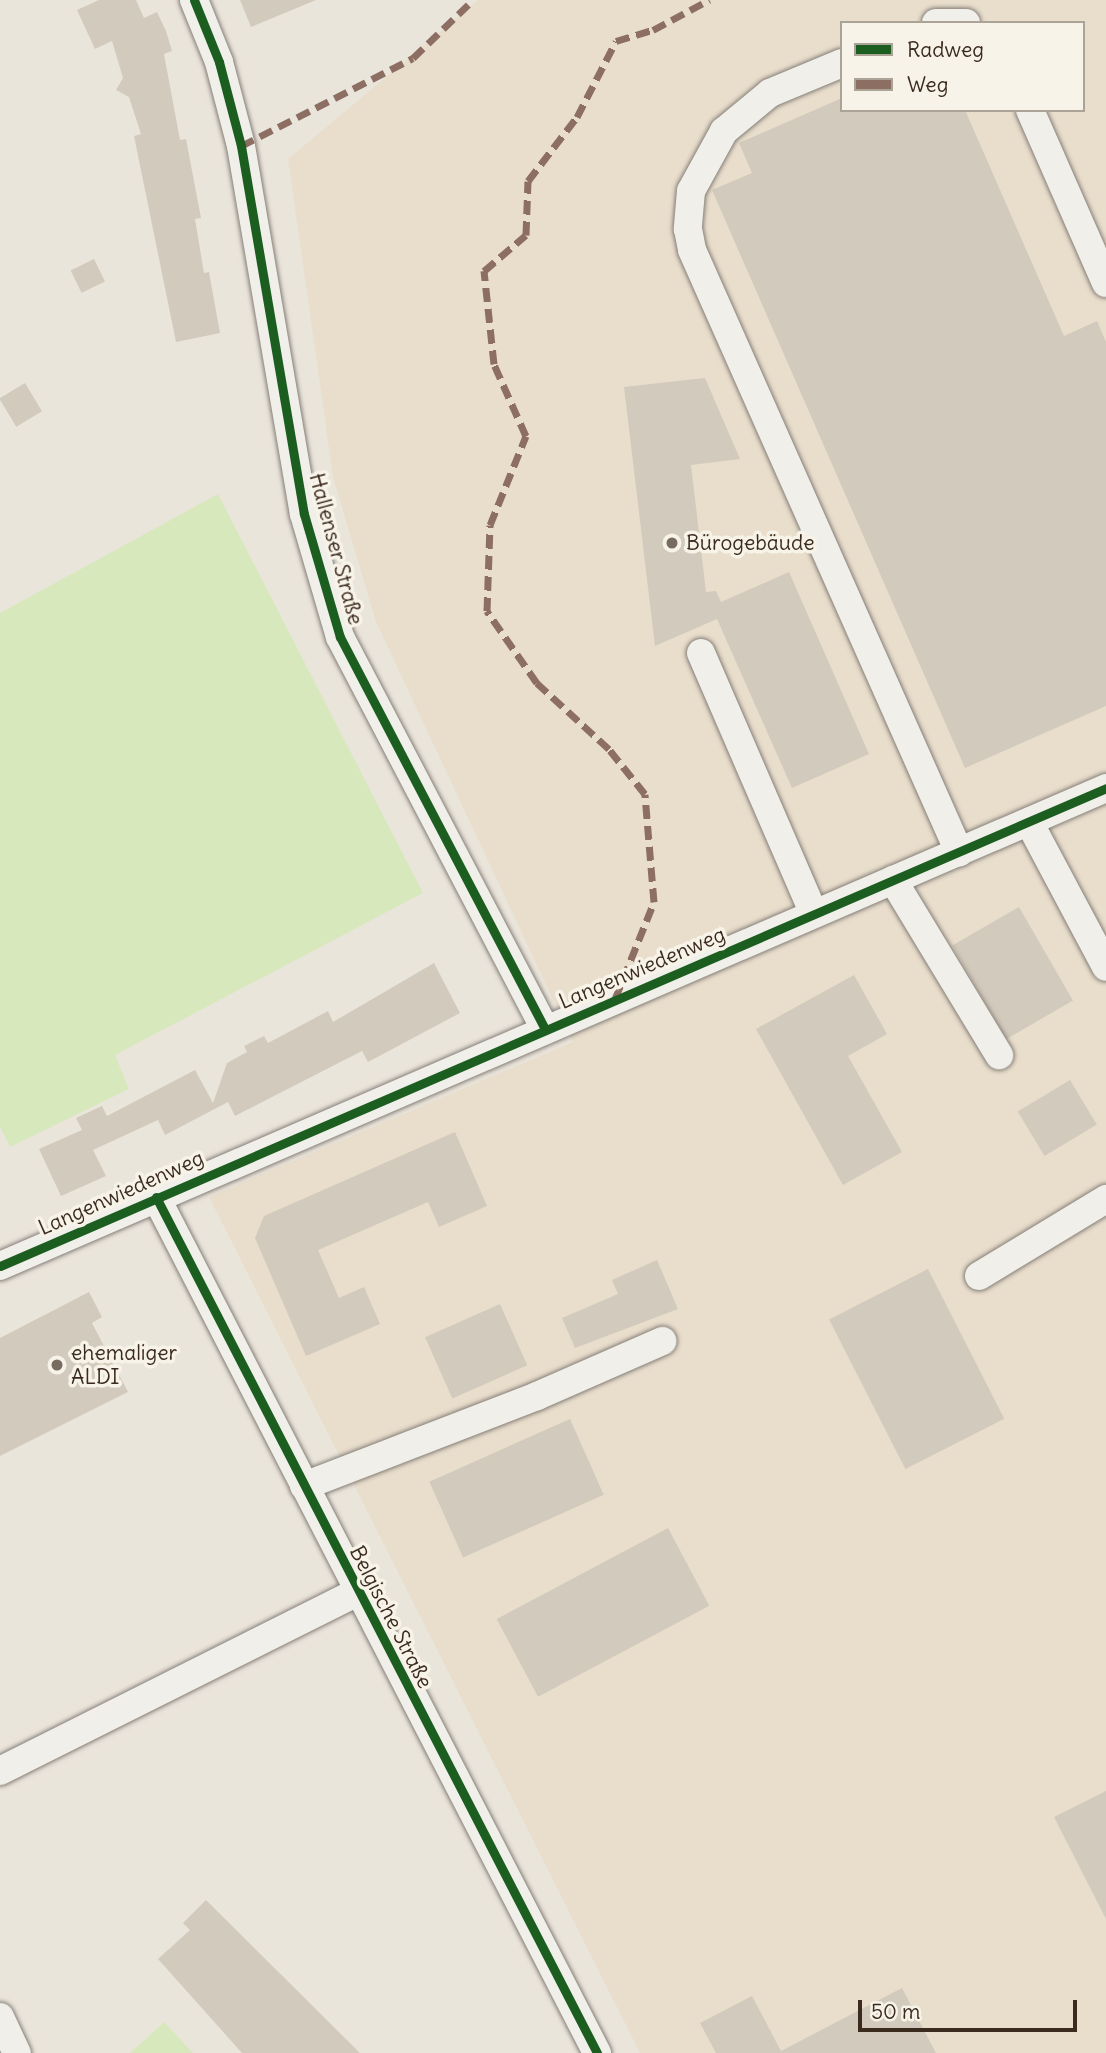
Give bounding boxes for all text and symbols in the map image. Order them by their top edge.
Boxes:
legend [840,21,1085,112]
text: Radweg [907,36,984,63]
text: Weg [907,71,948,98]
street label: Hallenser Straße [304,470,368,628]
place label: Bürogebäude [686,530,814,556]
marker: Bürogebäude [664,535,680,551]
street label: Langenwiedenweg [555,922,729,1014]
street label: Langenwiedenweg [35,1145,207,1241]
place label: ehemaliger ALDI [71,1340,177,1390]
marker: ehemaliger ALDI [49,1357,65,1373]
street label: Belgische Straße [344,1542,438,1692]
scale bar [861,1986,1080,2030]
text: 50 m [871,1998,920,2025]

